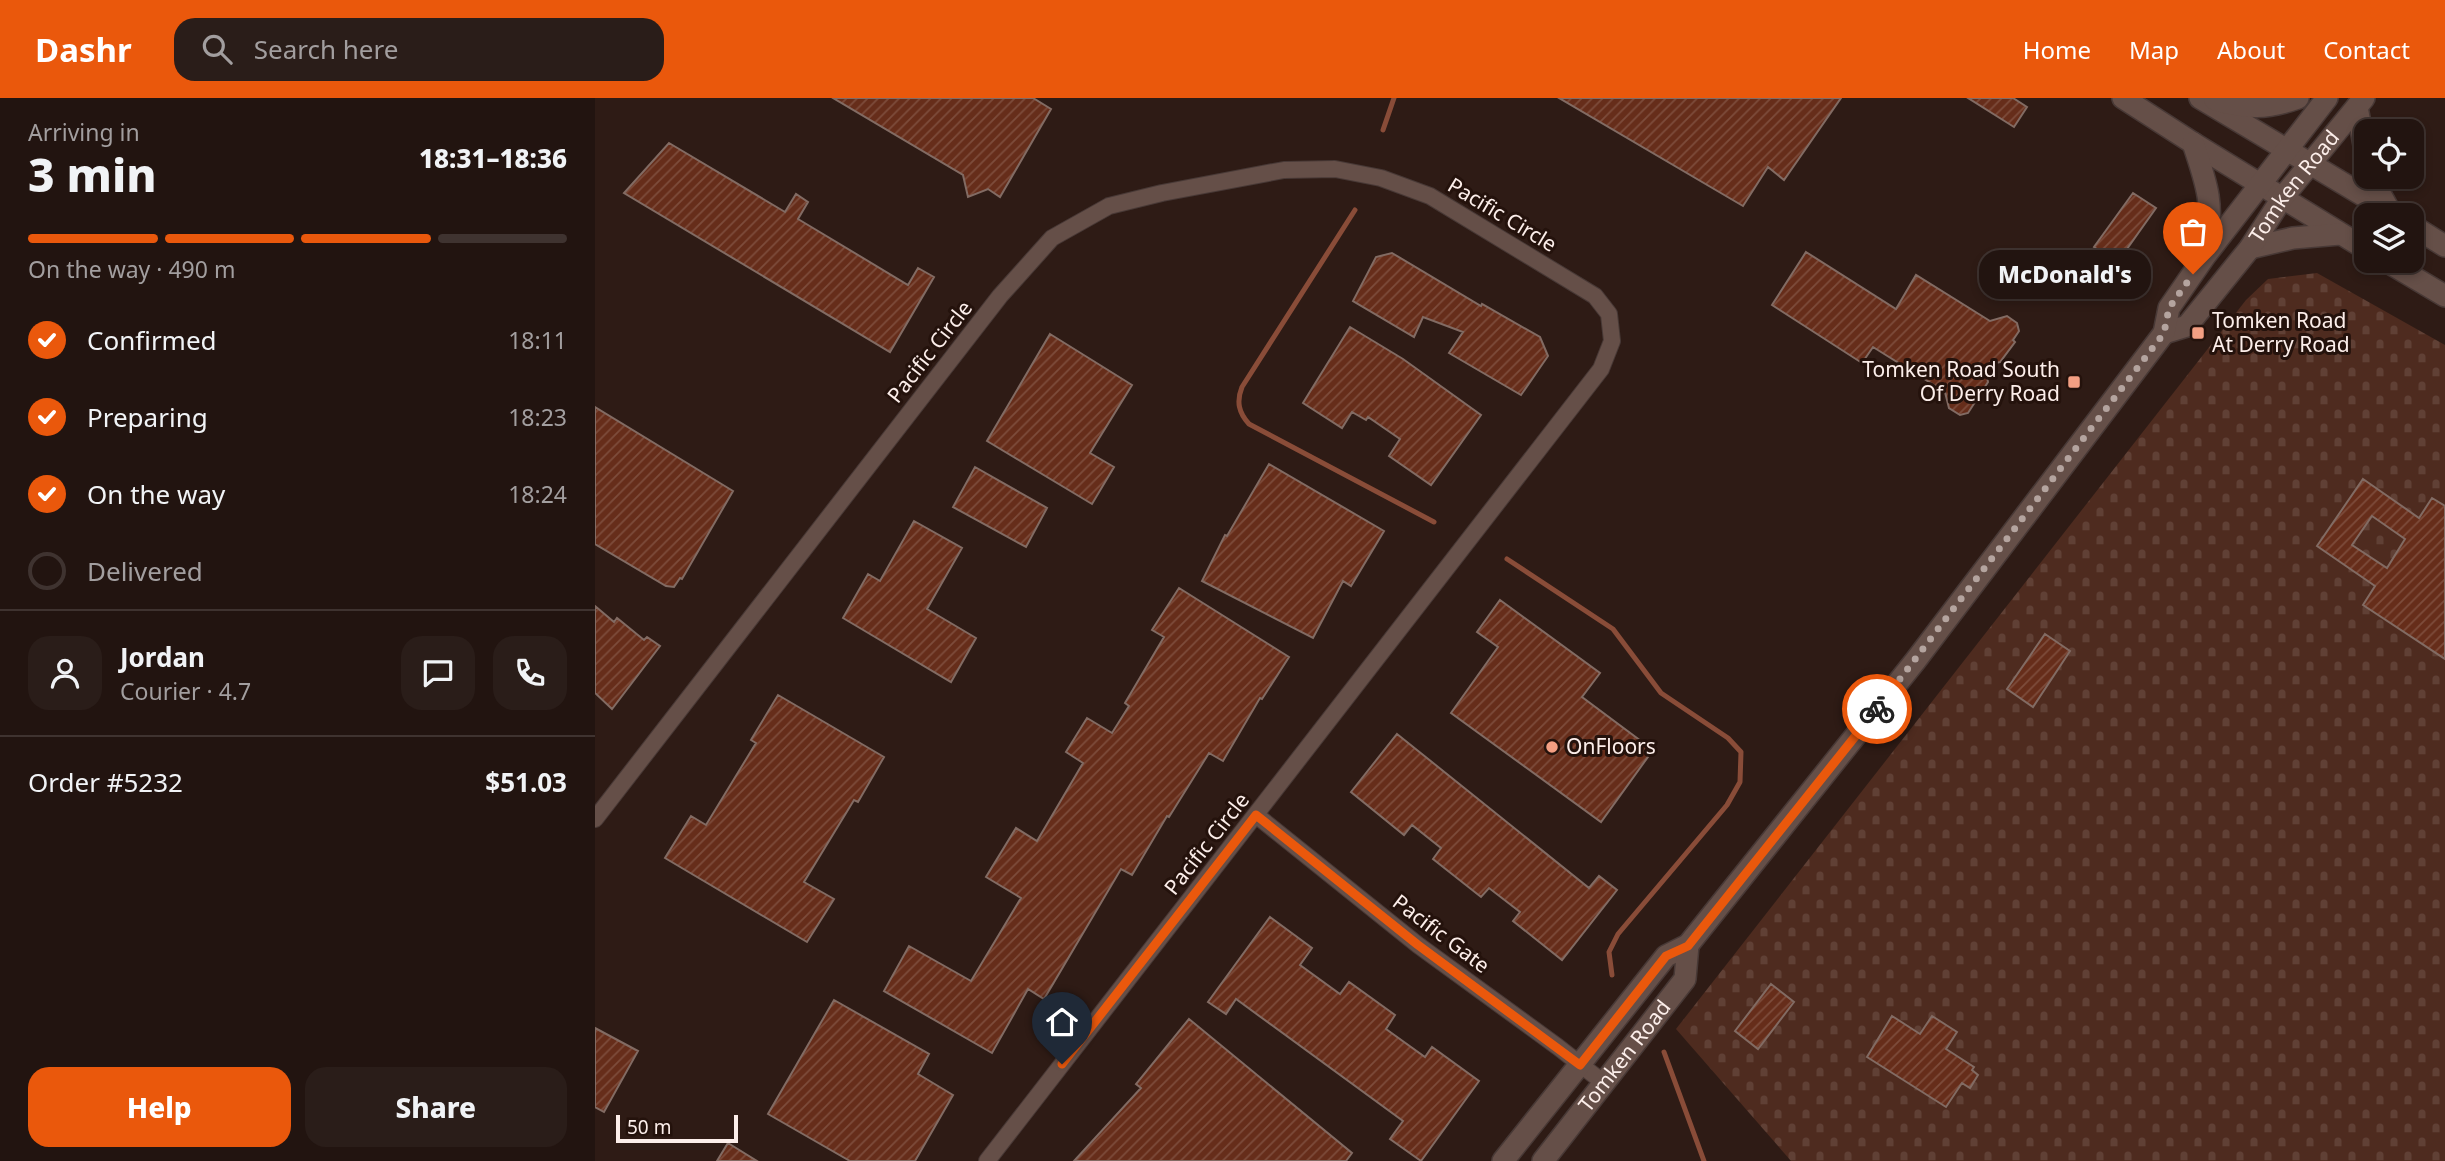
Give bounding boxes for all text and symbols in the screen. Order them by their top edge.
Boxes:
search box [174,18,664,81]
text: Dashr [35,27,132,72]
icon: search [198,30,236,68]
text: Search here [254,31,398,67]
text: Home [2023,33,2091,66]
text: Map [2129,33,2179,66]
text: About [2217,33,2285,66]
text: Contact [2323,33,2410,66]
text: Arriving in [28,116,140,148]
map controls [2354,119,2424,273]
button: locate [2354,119,2424,189]
street label: Tomken Road [2242,124,2345,248]
text: 18:31–18:36 [419,140,567,176]
text: 3 min [28,143,157,205]
street label: Pacific Circle [1443,171,1562,258]
pin [2163,202,2223,274]
button: layers [2354,203,2424,273]
icon: bag [2174,213,2212,251]
callout: McDonald's [1979,250,2151,298]
text: On the way · 490 m [28,253,235,285]
text: McDonald's [1998,258,2132,290]
street label: Pacific Circle [880,295,978,408]
place label: Tomken Road At Derry Road [2212,306,2350,358]
icon: check [28,321,66,359]
text: Confirmed [87,322,217,358]
text: 18:11 [508,324,567,356]
marker: Tomken Road At Derry Road [2190,325,2206,341]
place label: Tomken Road South Of Derry Road [1862,355,2060,407]
marker: Tomken Road South Of Derry Road [2066,374,2082,390]
icon: check [28,398,66,436]
text: Preparing [87,399,208,435]
text: 18:23 [508,401,567,433]
icon: check [28,475,66,513]
text: On the way [87,476,225,512]
text: 18:24 [508,478,567,510]
text: Delivered [87,553,203,589]
button: person [28,636,102,710]
button: chat [401,636,475,710]
button: phone [493,636,567,710]
text: Jordan [120,639,205,675]
courier [1842,674,1912,744]
text: Courier · 4.7 [120,675,251,707]
icon: bike [1858,690,1896,728]
place label: OnFloors [1566,732,1656,760]
marker: OnFloors [1544,739,1560,755]
text: Order #5232 [28,764,183,800]
text: $51.03 [485,764,567,800]
street label: Pacific Circle [1157,787,1255,900]
street label: Pacific Gate [1387,888,1496,979]
pin [1032,992,1092,1064]
street label: Tomken Road [1572,994,1676,1117]
icon: home [1043,1003,1081,1041]
button: Help [28,1067,291,1147]
button: Share [305,1067,567,1147]
scale bar [616,1112,739,1144]
text: 50 m [627,1114,671,1140]

